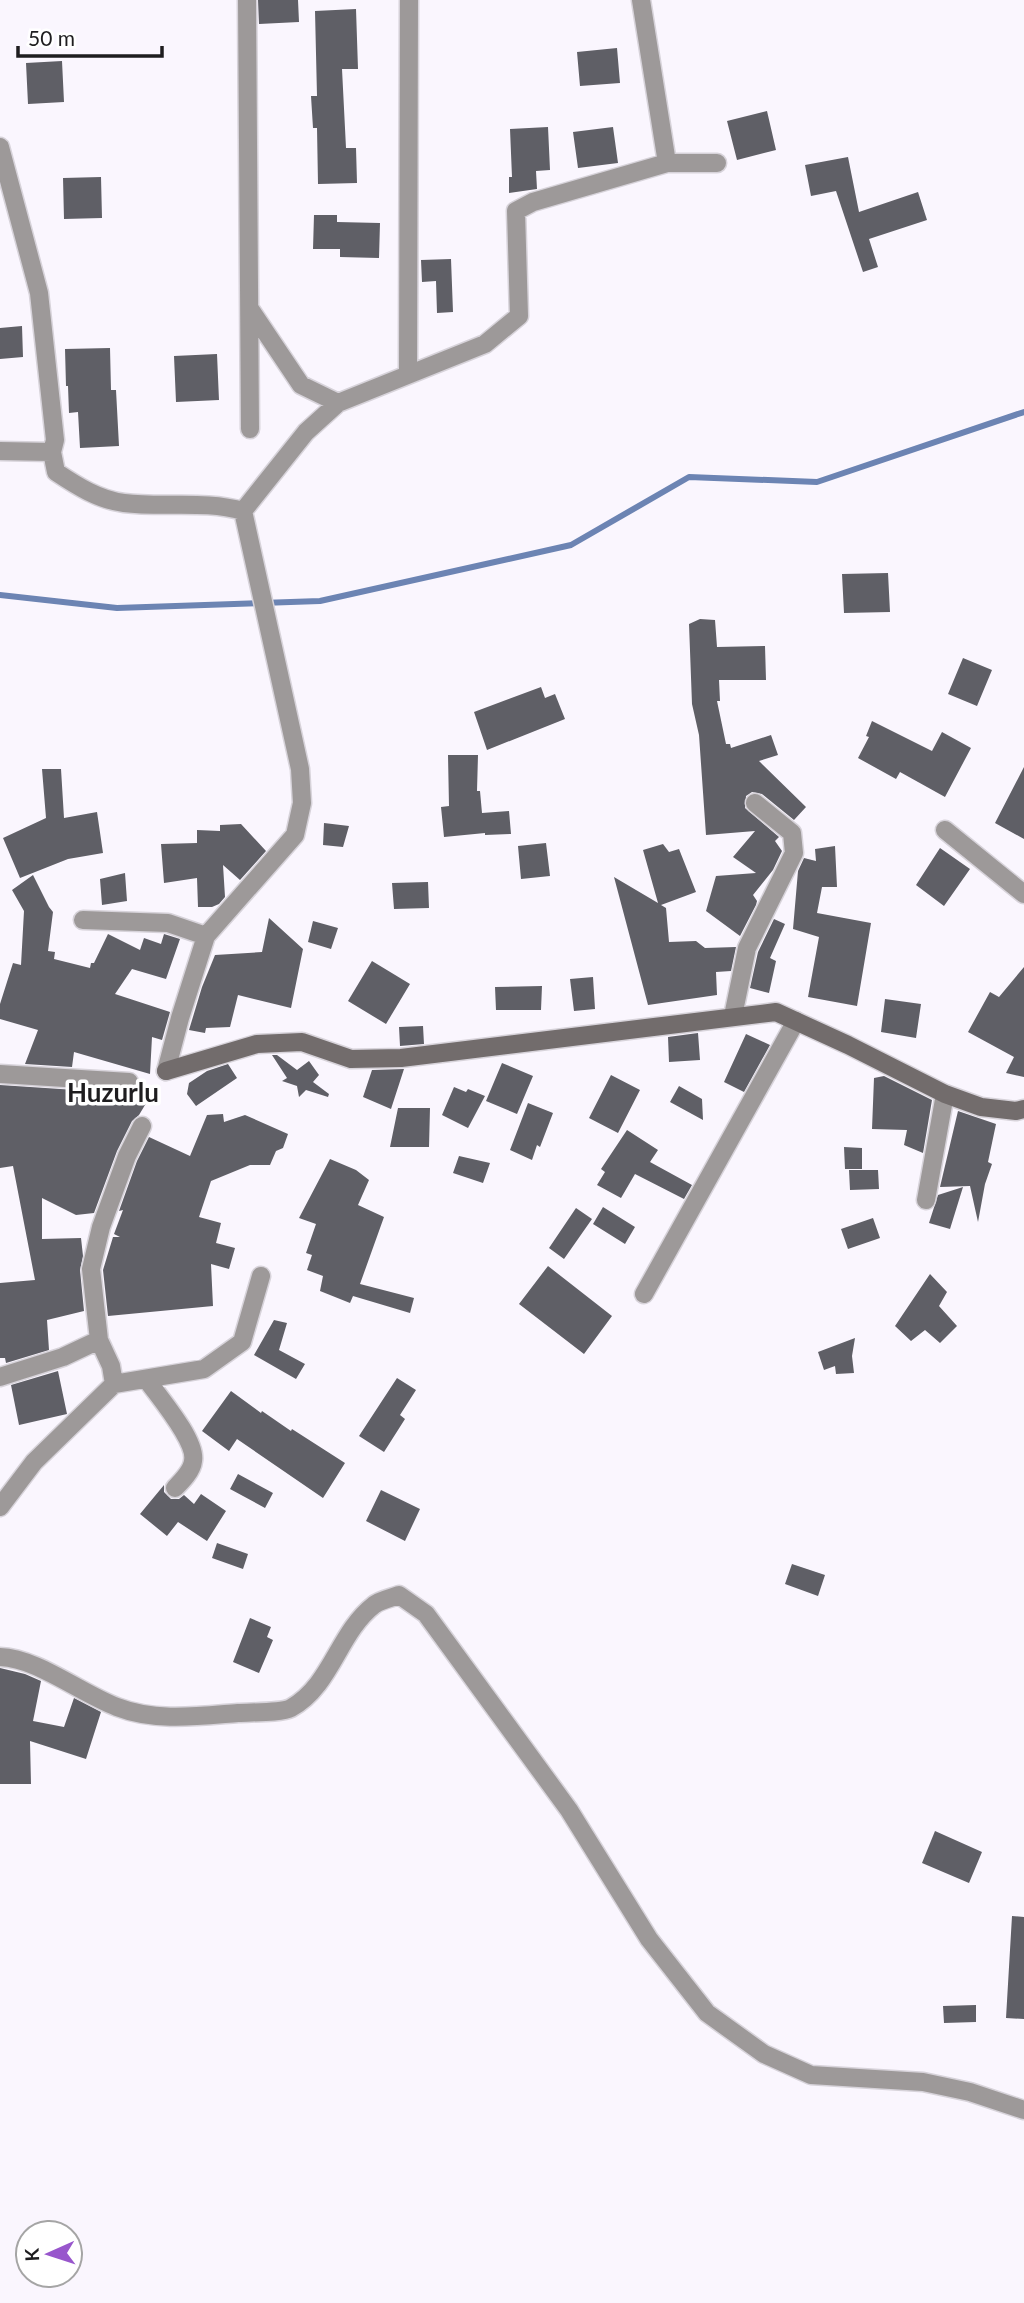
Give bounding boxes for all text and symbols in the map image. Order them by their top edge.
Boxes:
scale bar [18,14,161,58]
text: 50 m [28,25,75,50]
district label: Huzurlu [67,1076,159,1108]
north arrow [14,2219,84,2289]
text: K [20,2247,43,2262]

